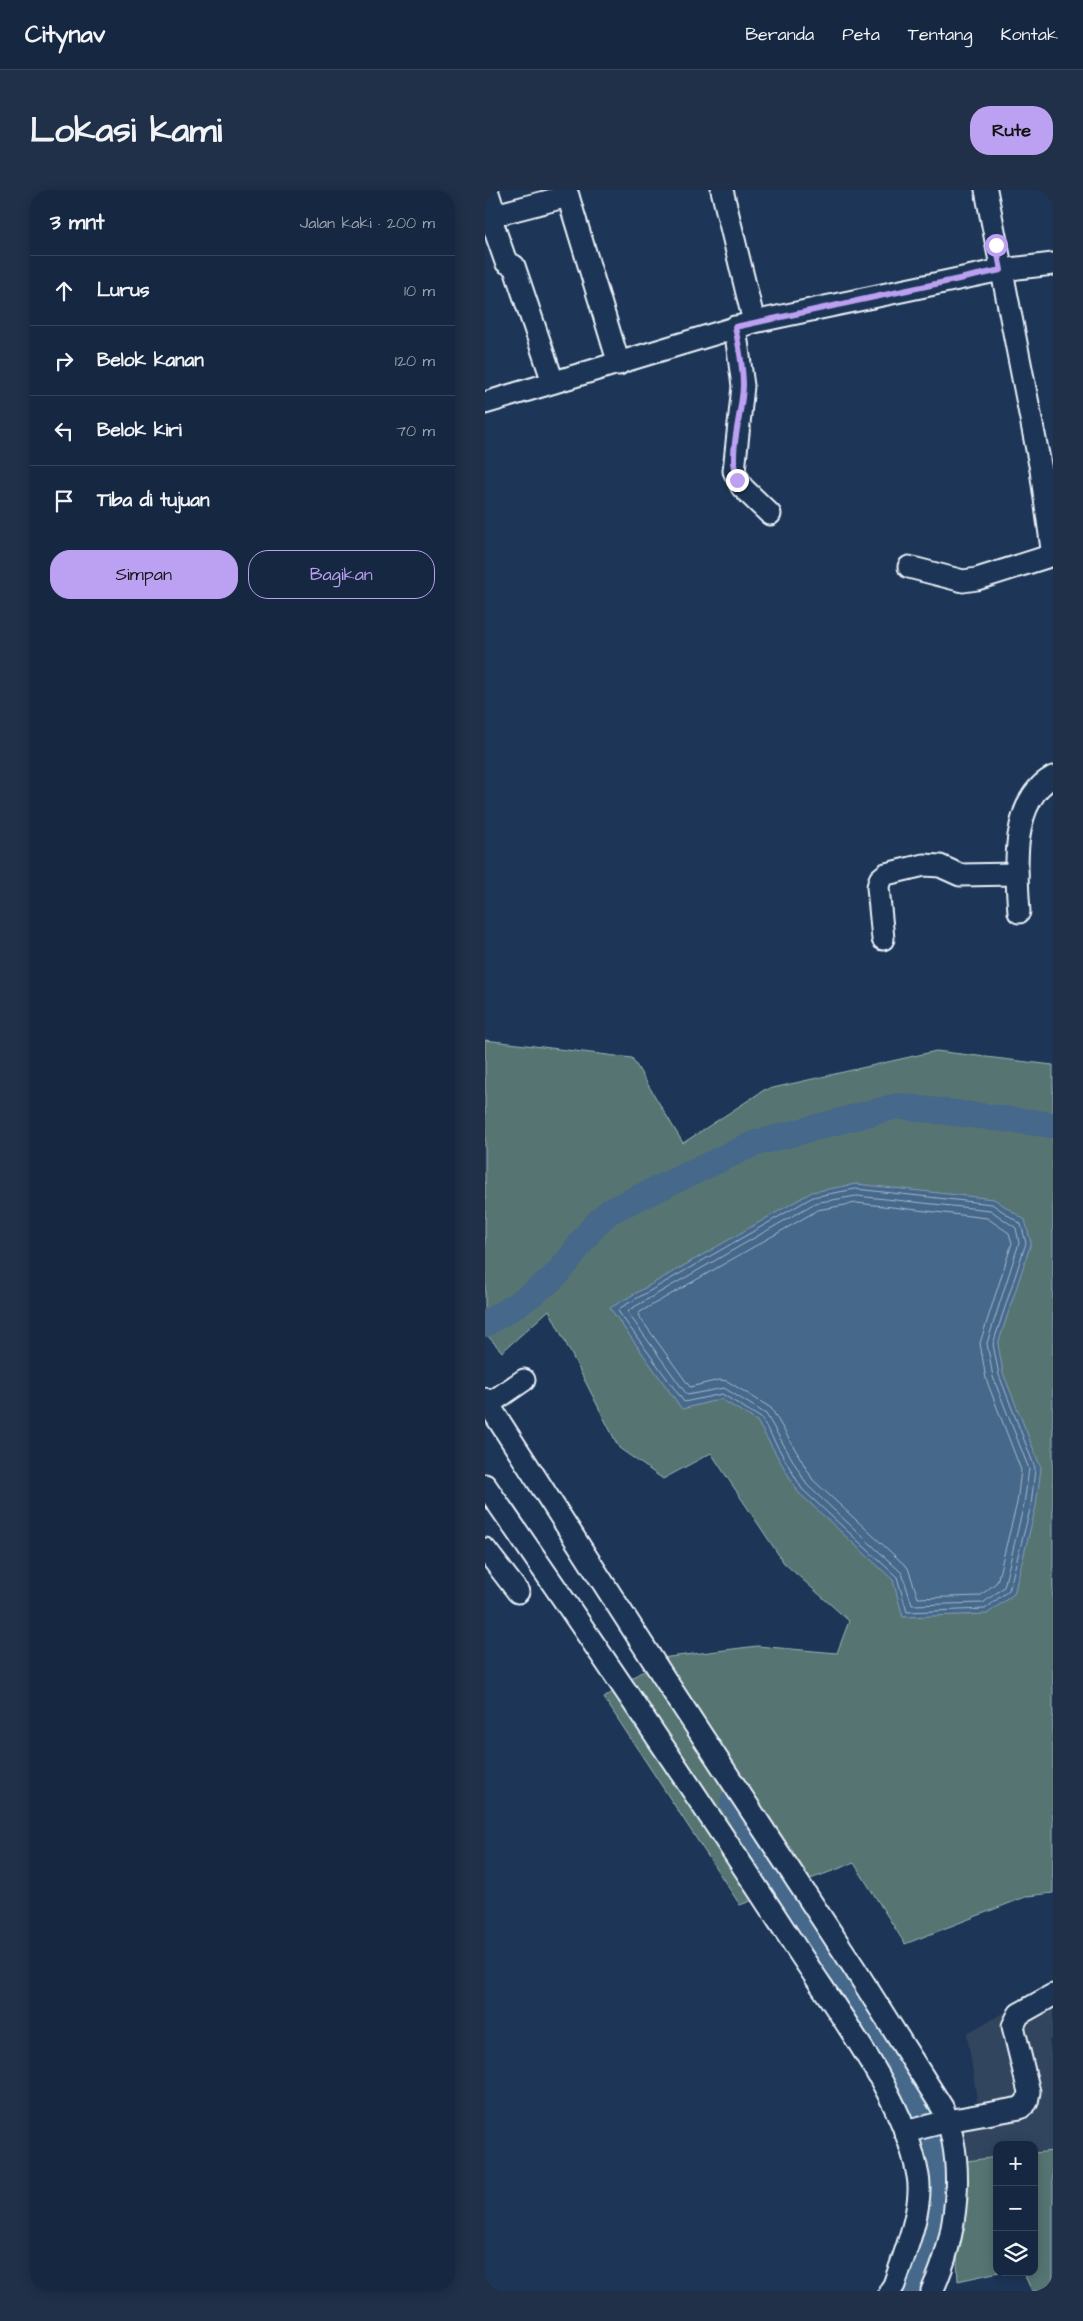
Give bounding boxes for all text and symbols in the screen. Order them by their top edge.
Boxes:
text: Citynav [25,18,105,52]
text: Beranda [745,22,814,47]
text: Peta [842,22,880,47]
text: Tentang [908,22,972,47]
text: Kontak [1000,22,1058,47]
text: Lokasi kami [30,106,222,155]
button: Rute [970,106,1053,155]
text: 3 mnt [50,208,104,237]
text: Jalan kaki · 200 m [300,212,435,234]
route start [985,234,1008,257]
icon: ahead [50,277,78,305]
text: Lurus [97,277,149,304]
text: 10 m [404,280,435,302]
icon: right [50,347,78,375]
text: Belok kanan [97,347,204,374]
text: 120 m [395,350,435,372]
icon: left [50,417,78,445]
text: Belok kiri [97,417,182,444]
text: 70 m [396,420,435,442]
route end [726,469,749,492]
icon: arrive [50,487,78,515]
text: Tiba di tujuan [97,487,209,514]
button: Simpan [50,550,238,599]
button: Bagikan [248,550,435,599]
map controls [993,2141,1038,2276]
button: + [993,2141,1038,2186]
button: − [993,2186,1038,2231]
button: layers [993,2231,1038,2276]

